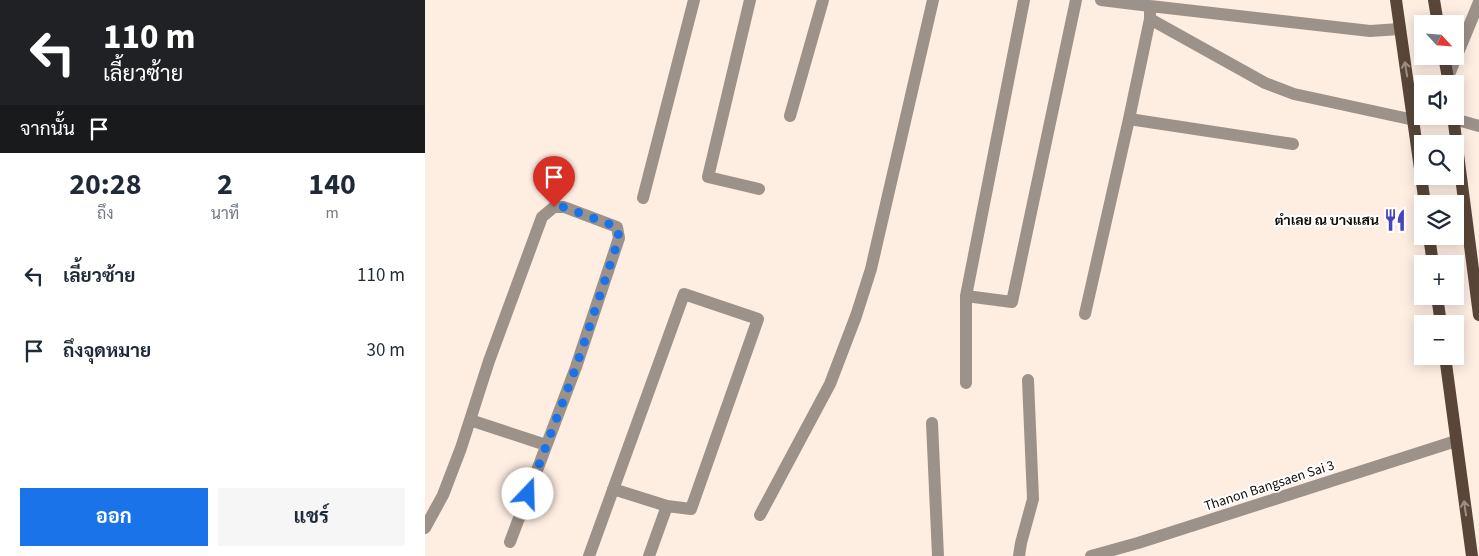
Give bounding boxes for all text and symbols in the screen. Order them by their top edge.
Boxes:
text: 110 m [103,12,195,62]
north arrow [1414,15,1464,65]
map controls [1414,15,1464,365]
icon: left [20,20,85,85]
text: เลี้ยวซ้าย [103,58,183,90]
one-way arrow [1401,61,1411,77]
button: sound [1414,75,1464,125]
icon: arrive [85,115,113,143]
text: จากนั้น [20,116,75,143]
button: search [1414,135,1464,185]
pin [533,156,575,207]
text: 20:28 [69,163,142,206]
text: 2 [217,163,233,206]
text: 140 [308,163,356,206]
icon: arrive [540,163,568,191]
button: layers [1414,195,1464,245]
text: m [325,202,339,224]
text: ถึง [97,203,114,225]
text: นาที [211,203,239,225]
restaurant icon: ตำเลย ณ บางแสน [1382,207,1408,233]
place label: ตำเลย ณ บางแสน [1275,211,1379,231]
button: + [1414,255,1464,305]
icon: left [20,262,48,290]
text: 110 m [357,262,405,289]
text: เลี้ยวซ้าย [63,263,135,290]
button: − [1414,315,1464,365]
icon: arrive [20,337,48,365]
text: 30 m [367,337,405,364]
text: ถึงจุดหมาย [63,338,151,365]
street label: Thanon Bangsaen Sai 3 [1202,455,1337,516]
position arrow [501,467,553,519]
button: ออก [20,488,208,546]
button: แชร์ [218,488,405,546]
one-way arrow [1460,500,1470,516]

